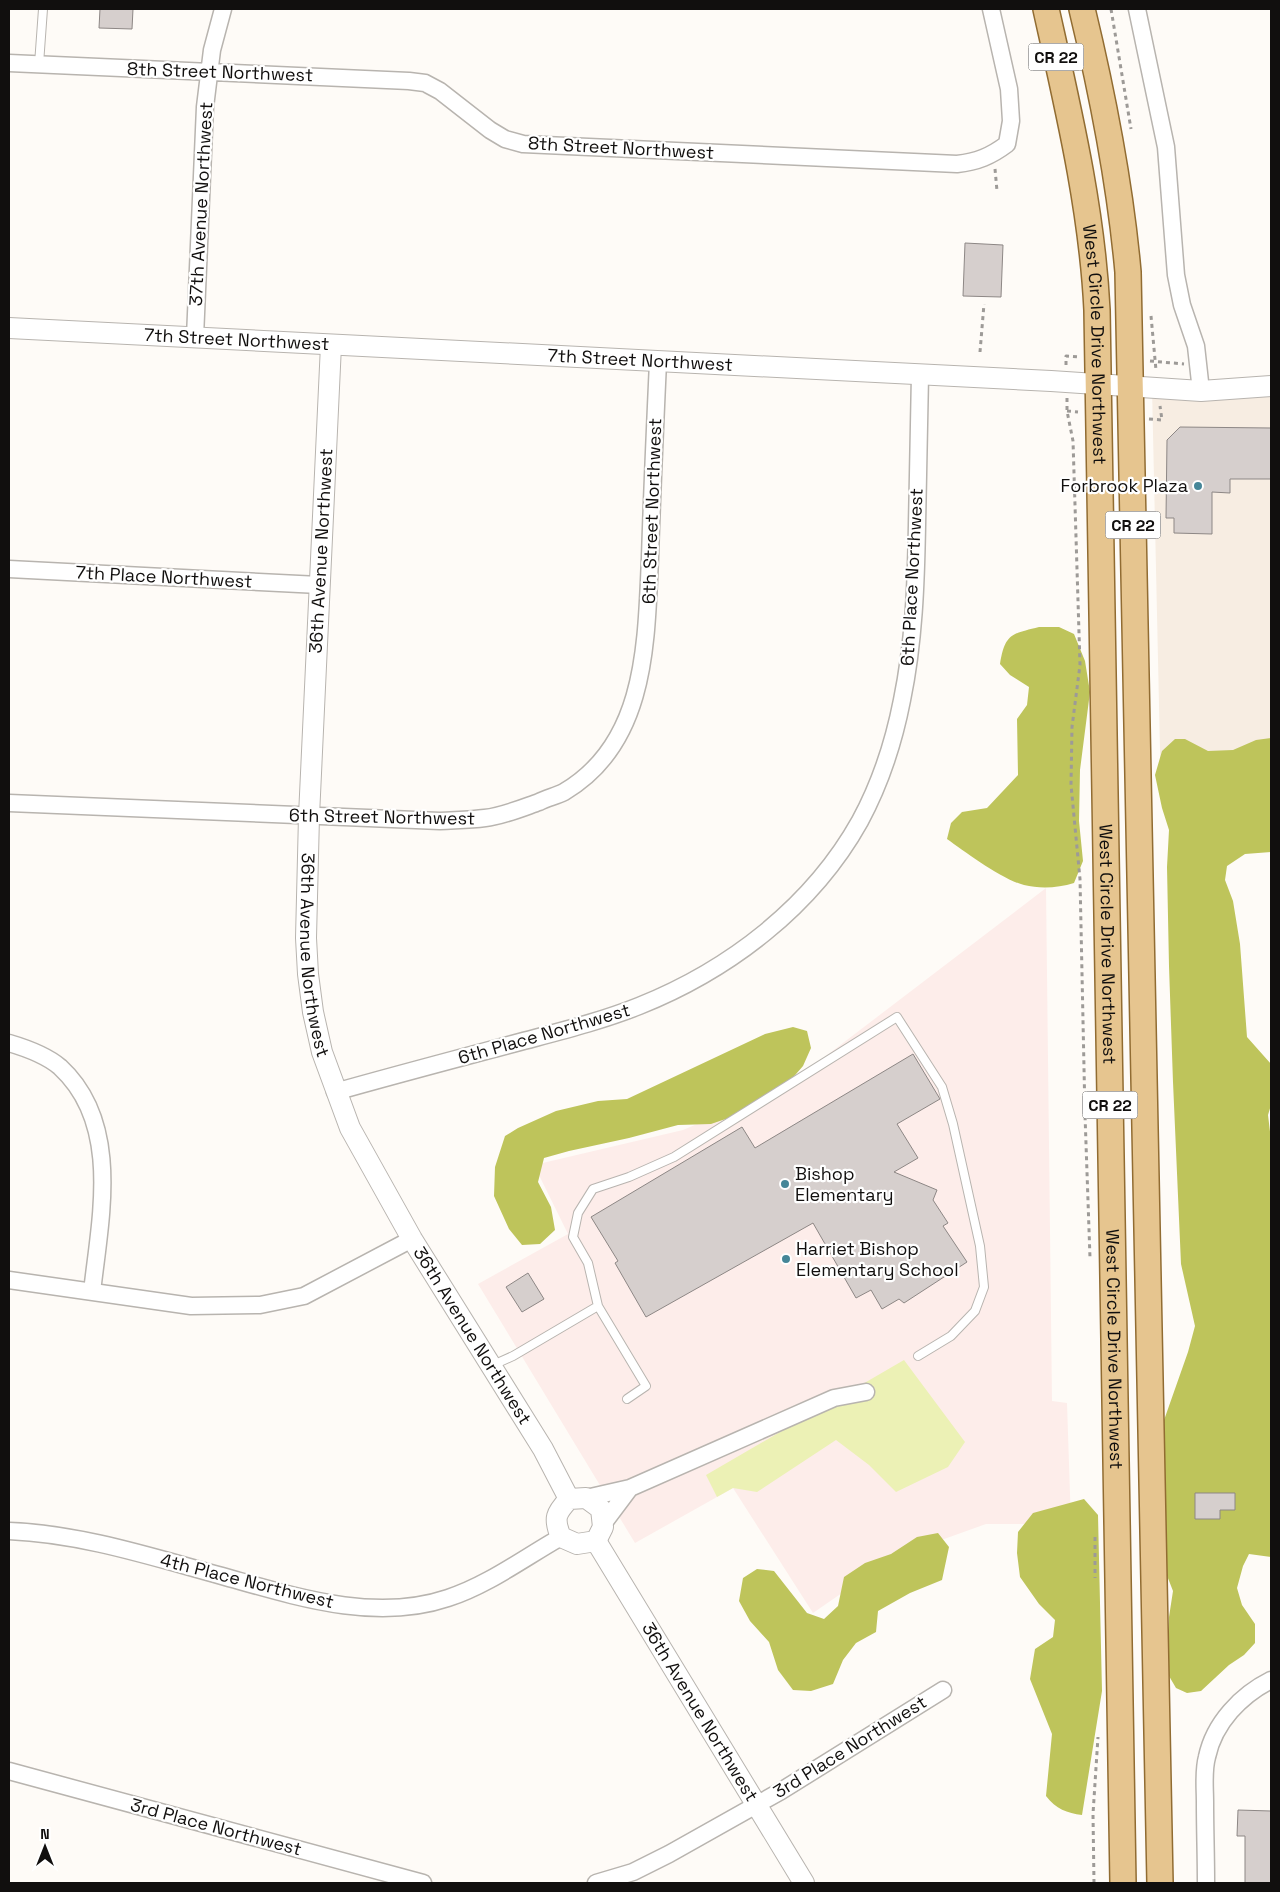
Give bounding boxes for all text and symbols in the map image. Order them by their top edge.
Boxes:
road number: CR 22 [1028,44,1084,70]
street label: 8th Street Northwest [127,57,314,86]
street label: 37th Avenue Northwest [184,101,217,307]
street label: 8th Street Northwest [527,131,715,164]
street label: West Circle Drive Northwest [1078,223,1112,465]
street label: 7th Street Northwest [144,323,330,355]
street label: 7th Street Northwest [547,343,733,376]
street label: 6th Street Northwest [637,418,666,604]
street label: 36th Avenue Northwest [304,448,337,654]
place label: Forbrook Plaza [1061,474,1188,497]
marker: Forbrook Plaza [1192,480,1204,492]
street label: 6th Place Northwest [895,488,928,666]
road number: CR 22 [1106,512,1160,538]
street label: 7th Place Northwest [75,560,253,593]
street label: 6th Street Northwest [289,803,475,830]
street label: West Circle Drive Northwest [1094,824,1121,1065]
street label: 36th Avenue Northwest [295,852,335,1060]
street label: 6th Place Northwest [455,998,633,1069]
road number: CR 22 [1082,1092,1138,1118]
place label: Bishop Elementary [795,1162,894,1206]
marker: Bishop Elementary [779,1178,791,1190]
street label: West Circle Drive Northwest [1101,1229,1128,1470]
place label: Harriet Bishop Elementary School [796,1237,959,1281]
street label: 36th Avenue Northwest [409,1242,537,1429]
marker: Harriet Bishop Elementary School [780,1253,792,1265]
street label: 4th Place Northwest [158,1548,336,1613]
street label: 36th Avenue Northwest [637,1618,764,1805]
street label: 3rd Place Northwest [769,1690,931,1803]
street label: 3rd Place Northwest [128,1793,304,1860]
north arrow [20,1822,70,1872]
text: N [40,1825,50,1843]

